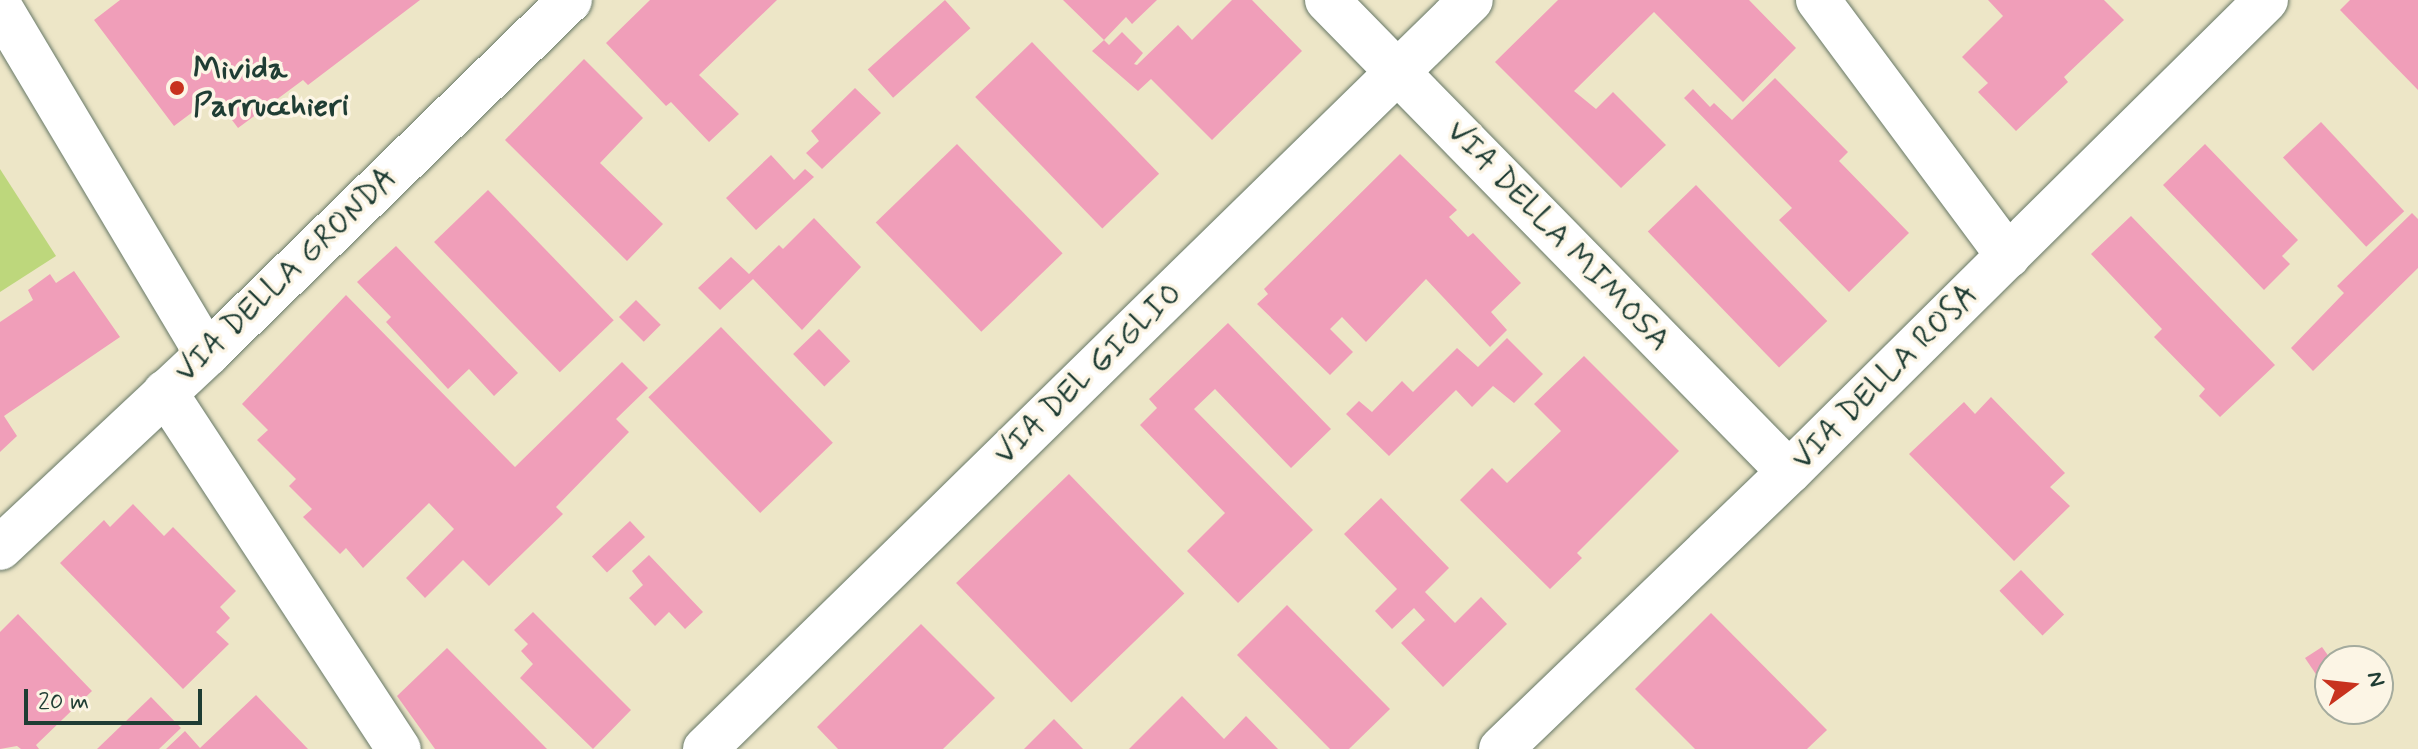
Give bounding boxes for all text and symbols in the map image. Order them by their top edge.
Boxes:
place label: Mivida Parrucchieri [193,51,349,126]
marker: Mivida Parrucchieri [168,79,186,97]
street label: VIA DELLA MIMOSA [1438,113,1678,359]
street label: VIA DELLA GRONDA [167,159,405,391]
street label: VIA DEL GIGLIO [985,274,1191,474]
street label: VIA DELLA ROSA [1784,276,1986,478]
north arrow [2314,645,2394,725]
text: N [2360,669,2391,690]
scale bar [28,673,206,723]
text: 20 m [38,687,89,718]

